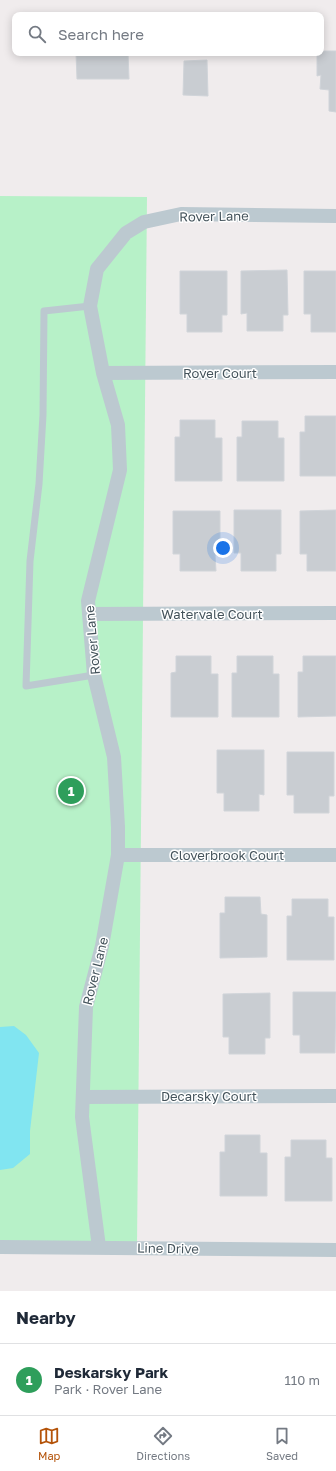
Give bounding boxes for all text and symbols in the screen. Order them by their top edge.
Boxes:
search box [12,12,324,56]
icon: search [26,23,48,45]
text: Search here [58,25,144,43]
street label: Rover Lane [179,207,249,225]
street label: Rover Court [183,365,257,381]
your location [213,538,233,558]
street label: Rover Lane [81,605,103,675]
street label: Watervale Court [161,606,263,622]
pin: 1 [58,776,84,806]
street label: Cloverbrook Court [170,847,284,863]
street label: Rover Lane [79,935,111,1007]
street label: Decarsky Court [161,1088,257,1104]
street label: Line Drive [137,1239,199,1257]
text: Nearby [16,1307,76,1328]
text: Deskarsky Park [54,1363,168,1381]
text: 1 [26,1372,32,1388]
text: 110 m [285,1372,320,1388]
text: Park · Rover Lane [54,1381,162,1397]
tab: Map [38,1425,60,1462]
tab: Directions [136,1425,190,1462]
tab: Saved [266,1425,298,1462]

